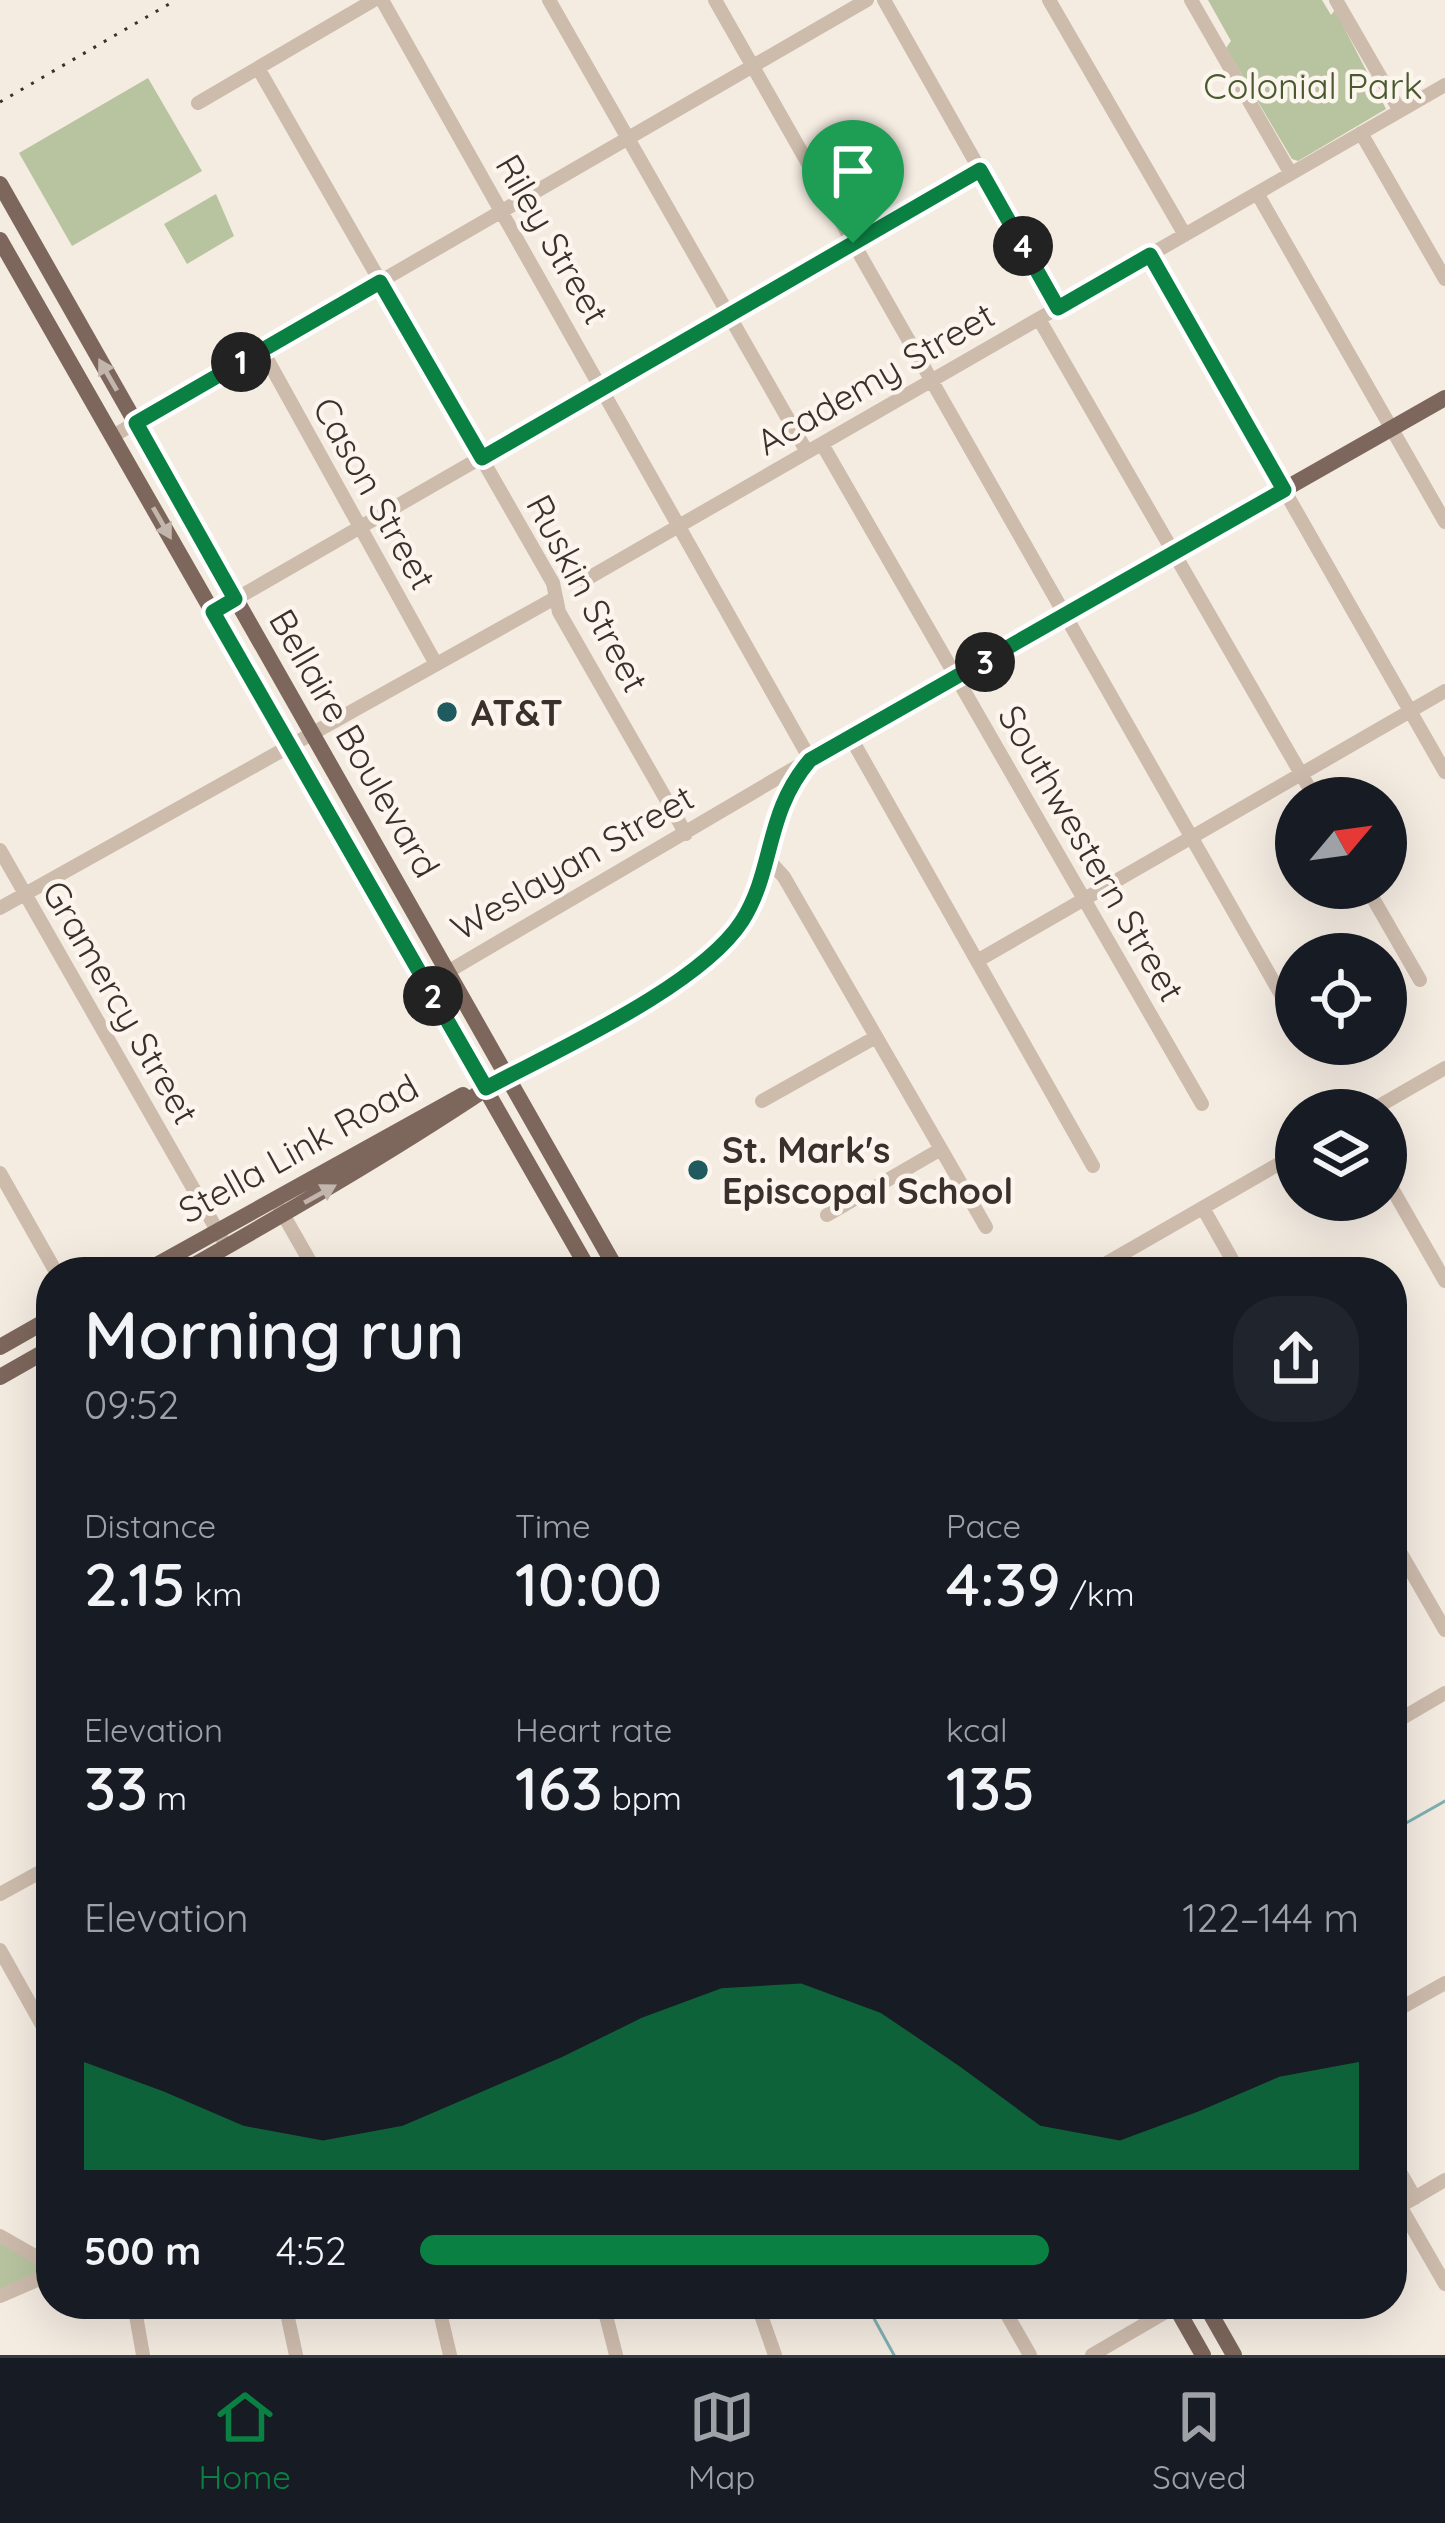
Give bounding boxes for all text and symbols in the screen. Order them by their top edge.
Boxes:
park label: Colonial Park [1203,63,1423,108]
pin [802,120,904,243]
icon: arrive [820,138,886,204]
street label: Riley Street [486,146,620,332]
pin: 4 [993,216,1053,276]
text: 4 [1013,225,1033,266]
street label: Academy Street [748,292,1002,464]
pin: 1 [211,332,271,392]
text: 1 [235,341,247,382]
one-way arrow [99,358,120,392]
street label: Cason Street [304,389,446,597]
street label: Ruskin Street [517,487,659,699]
one-way arrow [151,507,172,540]
street label: Bellaire Boulevard [260,601,450,885]
pin: 3 [955,632,1015,692]
text: 3 [976,641,994,682]
place label: AT&T [471,690,563,735]
street label: Southwestern Street [989,697,1195,1009]
marker: AT&T [434,699,460,725]
street label: Weslayan Street [443,774,701,950]
north arrow [1275,777,1407,909]
map controls [1275,777,1407,1221]
street label: Gramercy Street [33,872,209,1132]
button: locate [1275,933,1407,1065]
pin: 2 [403,966,463,1026]
text: 2 [424,975,442,1016]
street label: Stella Link Road [170,1064,426,1232]
button: layers [1275,1089,1407,1221]
place label: St. Mark's Episcopal School [722,1127,1013,1213]
marker: St. Mark's Episcopal School [685,1157,711,1183]
one-way arrow [303,1184,337,1205]
text: Morning run [84,1293,465,1376]
button: share [1233,1296,1359,1422]
text: 09:52 [84,1380,179,1429]
text: Distance [84,1505,216,1546]
text: Time [515,1505,591,1546]
text: Pace [946,1505,1021,1546]
text: 2.15 [84,1546,186,1621]
text: 10:00 [515,1546,662,1621]
text: 4:39 [946,1546,1061,1621]
text: km [186,1573,242,1614]
text: /km [1061,1573,1135,1614]
text: Elevation [84,1709,223,1750]
text: Heart rate [515,1709,672,1750]
text: kcal [946,1709,1008,1750]
text: 33 [84,1750,148,1825]
text: 163 [515,1750,603,1825]
text: 135 [946,1750,1035,1825]
text: m [148,1777,187,1818]
text: bpm [603,1777,682,1818]
text: Elevation [84,1893,248,1942]
text: 122–144 m [1182,1893,1359,1942]
text: 500 m [84,2226,201,2275]
text: 4:52 [276,2226,347,2275]
tab: Home [199,2384,291,2497]
tab: Map [688,2384,755,2497]
tab: Saved [1152,2384,1246,2497]

